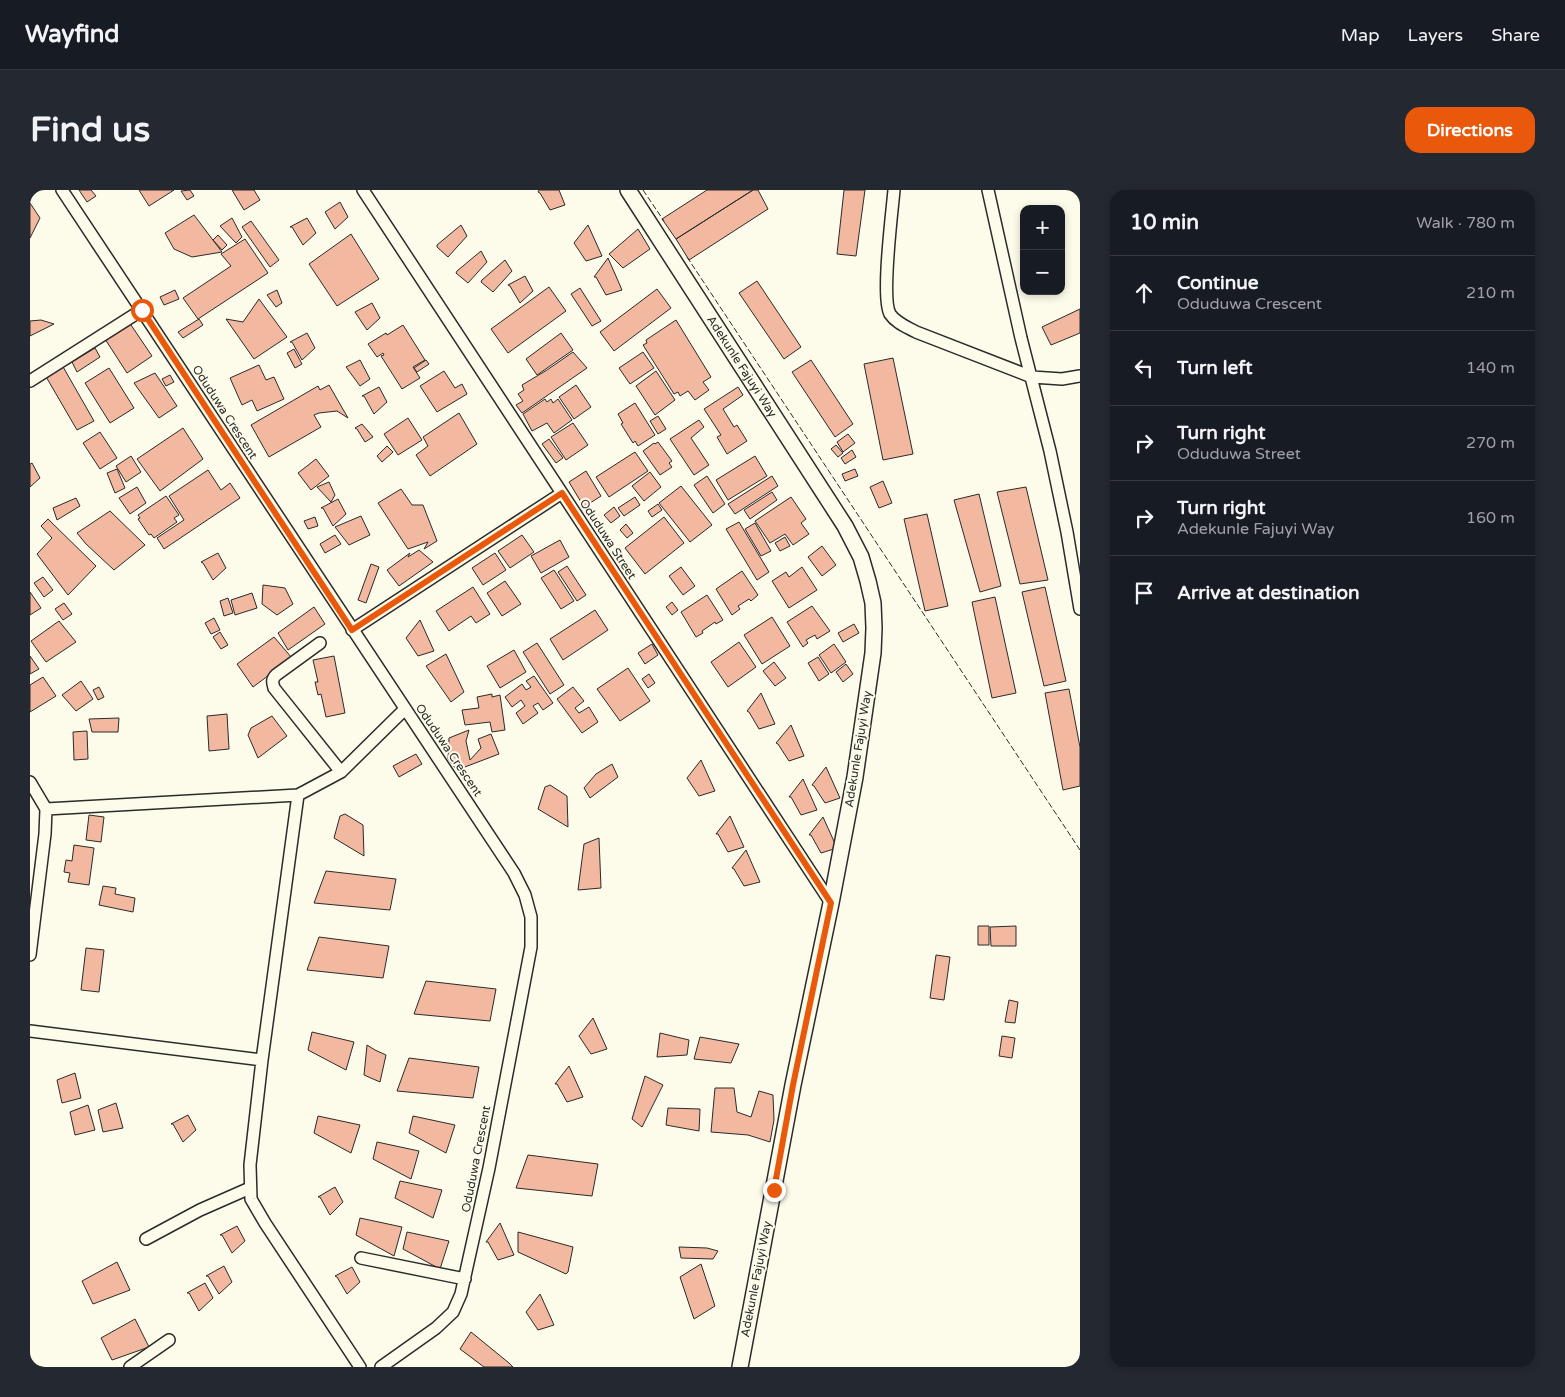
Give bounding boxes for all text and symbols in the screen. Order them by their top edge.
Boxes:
text: Wayfind [25,20,120,49]
text: Map [1341,24,1380,46]
text: Layers [1408,24,1463,46]
text: Share [1491,24,1540,46]
button: Directions [1405,107,1535,153]
text: Find us [30,109,150,151]
map controls [1020,205,1065,295]
button: + [1020,205,1065,250]
text: 10 min [1130,210,1199,235]
text: Walk · 780 m [1416,213,1515,233]
button: − [1020,250,1065,295]
text: Continue [1177,272,1259,294]
icon: ahead [1130,279,1158,307]
text: 210 m [1466,283,1515,303]
text: Oduduwa Crescent [1177,294,1322,314]
route start [131,299,154,322]
street label: Adekunle Fajuyi Way [704,313,780,420]
icon: left [1130,354,1158,382]
text: Turn left [1177,357,1253,379]
text: 140 m [1466,358,1515,378]
street label: Oduduwa Crescent [190,363,261,462]
text: Turn right [1177,422,1265,444]
icon: right [1130,429,1158,457]
text: 270 m [1466,433,1515,453]
text: Oduduwa Street [1177,444,1301,464]
street label: Oduduwa Street [577,496,639,582]
text: Turn right [1177,497,1265,519]
icon: right [1130,504,1158,532]
text: 160 m [1466,508,1515,528]
text: Adekunle Fajuyi Way [1177,519,1334,539]
icon: arrive [1130,579,1158,607]
text: Arrive at destination [1177,582,1360,604]
street label: Adekunle Fajuyi Way [842,689,874,808]
street label: Oduduwa Crescent [413,701,485,799]
street label: Oduduwa Crescent [459,1104,493,1214]
route end [763,1179,786,1202]
street label: Adekunle Fajuyi Way [738,1219,774,1338]

